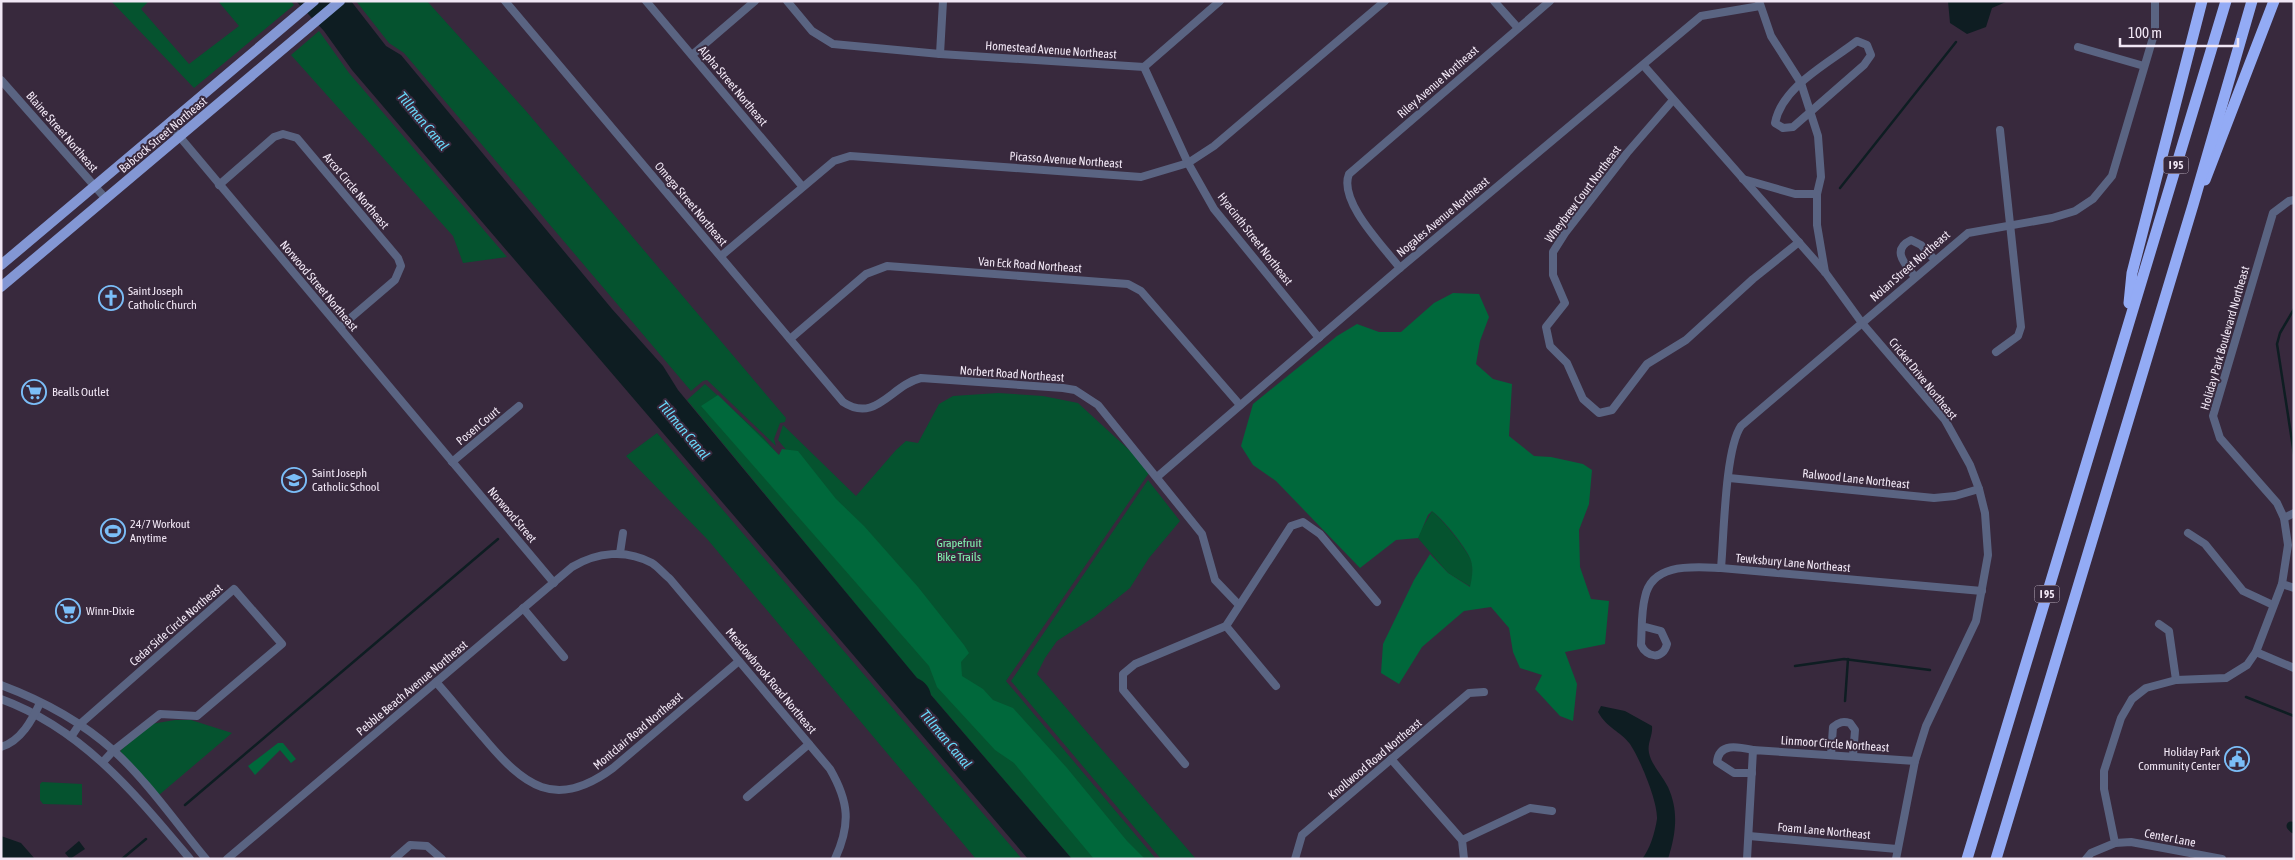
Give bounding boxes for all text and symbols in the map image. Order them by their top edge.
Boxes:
scale bar [2120,15,2238,47]
text: 100 m [2128,24,2162,41]
street label: Homestead Avenue Northeast [985,38,1118,62]
street label: Alpha Street Northeast [696,43,771,129]
street label: Riley Avenue Northeast [1395,43,1482,121]
water label: Tillman Canal [394,88,452,154]
street label: Blaine Street Northeast [23,89,101,176]
street label: Babcock Street Northeast [116,94,210,176]
street label: Wheybrew Court Northeast [1542,142,1624,245]
street label: Picasso Avenue Northeast [1009,149,1123,171]
street label: Arcot Circle Northeast [320,150,392,232]
road number: I 95 [2164,156,2188,174]
street label: Omega Street Northeast [652,159,731,249]
street label: Nogales Avenue Northeast [1394,174,1493,260]
street label: Hyacinth Street Northeast [1215,190,1296,288]
street label: Nolan Street Northeast [1867,227,1953,304]
street label: Norwood Street Northeast [277,238,361,335]
street label: Van Eck Road Northeast [978,254,1083,276]
street label: Holiday Park Boulevard Northeast [2198,264,2252,412]
place label: Saint Joseph Catholic Church [128,284,197,312]
church icon: Saint Joseph Catholic Church [98,285,124,311]
street label: Cricket Drive Northeast [1886,335,1960,423]
street label: Norbert Road Northeast [959,363,1065,385]
supermarket icon: Bealls Outlet [21,379,47,405]
place label: Bealls Outlet [52,385,110,399]
water label: Tillman Canal [655,397,713,463]
street label: Posen Court [453,403,503,448]
place label: Saint Joseph Catholic School [312,466,381,494]
street label: Ralwood Lane Northeast [1802,466,1911,492]
school or university icon: Saint Joseph Catholic School [281,467,307,493]
street label: Norwood Street [485,484,540,546]
place label: 24/7 Workout Anytime [130,517,191,545]
sports icon: 24/7 Workout Anytime [100,518,126,544]
park label: Grapefruit Bike Trails [936,536,982,564]
street label: Tewksbury Lane Northeast [1735,551,1852,575]
street label: Cedar Side Circle Northeast [127,581,226,669]
road number: I 95 [2034,586,2060,602]
supermarket icon: Winn-Dixie [55,598,81,624]
place label: Winn-Dixie [86,604,135,618]
street label: Meadowbrook Road Northeast [723,625,820,737]
street label: Pebble Beach Avenue Northeast [354,637,471,738]
street label: Montclair Road Northeast [590,689,686,773]
water label: Tillman Canal [917,706,975,772]
street label: Knollwood Road Northeast [1325,715,1425,802]
street label: Linmoor Circle Northeast [1780,733,1890,755]
place label: Holiday Park Community Center [2138,745,2221,773]
public building icon: Holiday Park Community Center [2224,746,2250,772]
street label: Foam Lane Northeast [1777,820,1872,842]
street label: Center Lane [2143,826,2197,850]

